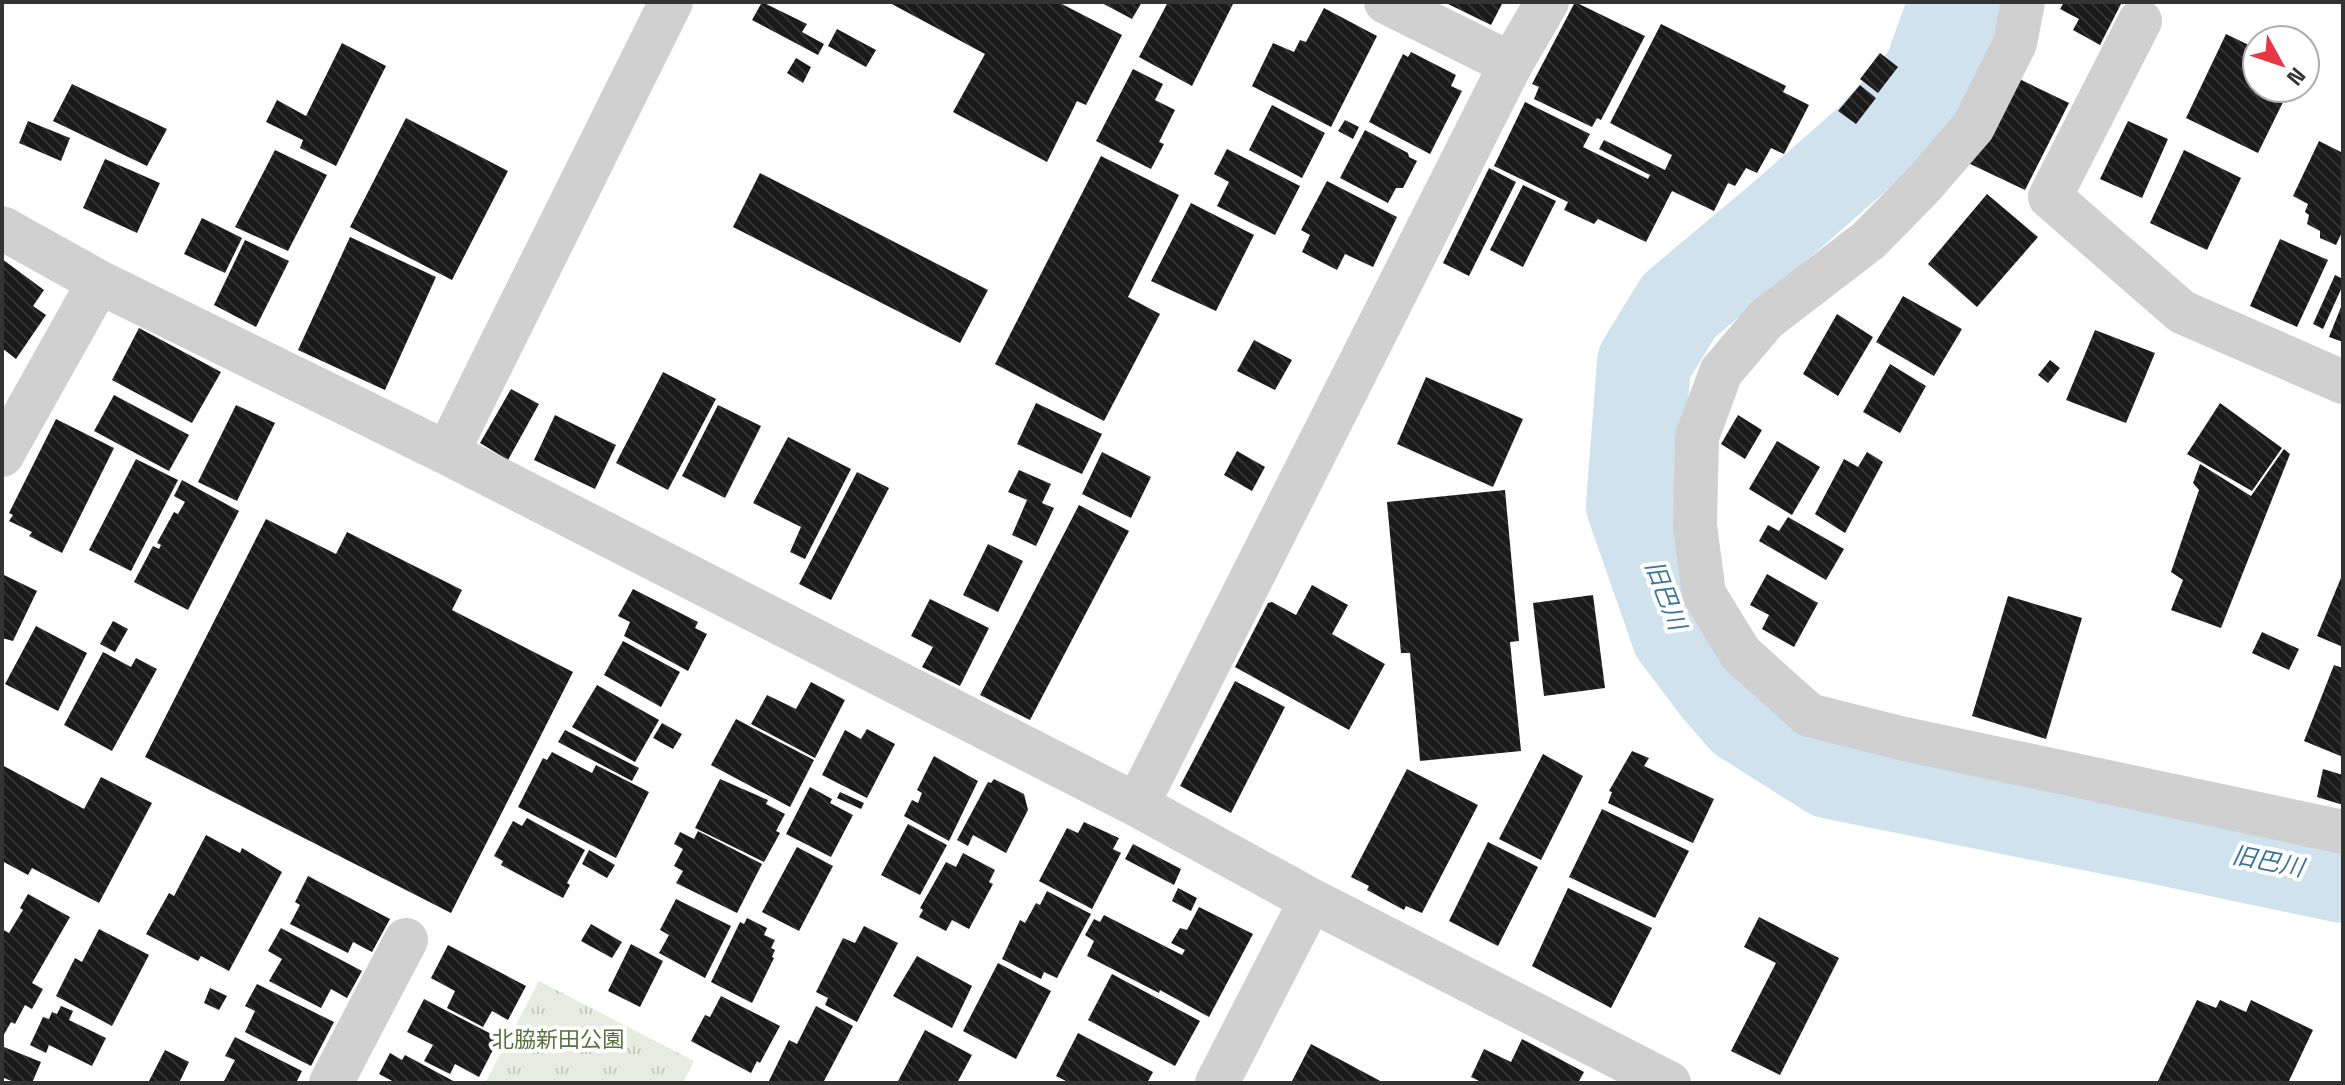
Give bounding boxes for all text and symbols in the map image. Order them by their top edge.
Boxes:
north arrow [2241,24,2321,104]
text: N [2281,62,2312,92]
water label: 旧巴川 [1639,556,1694,637]
water label: 旧巴川 [2230,839,2309,884]
park label: 北脇新田公園 [492,1025,624,1053]

